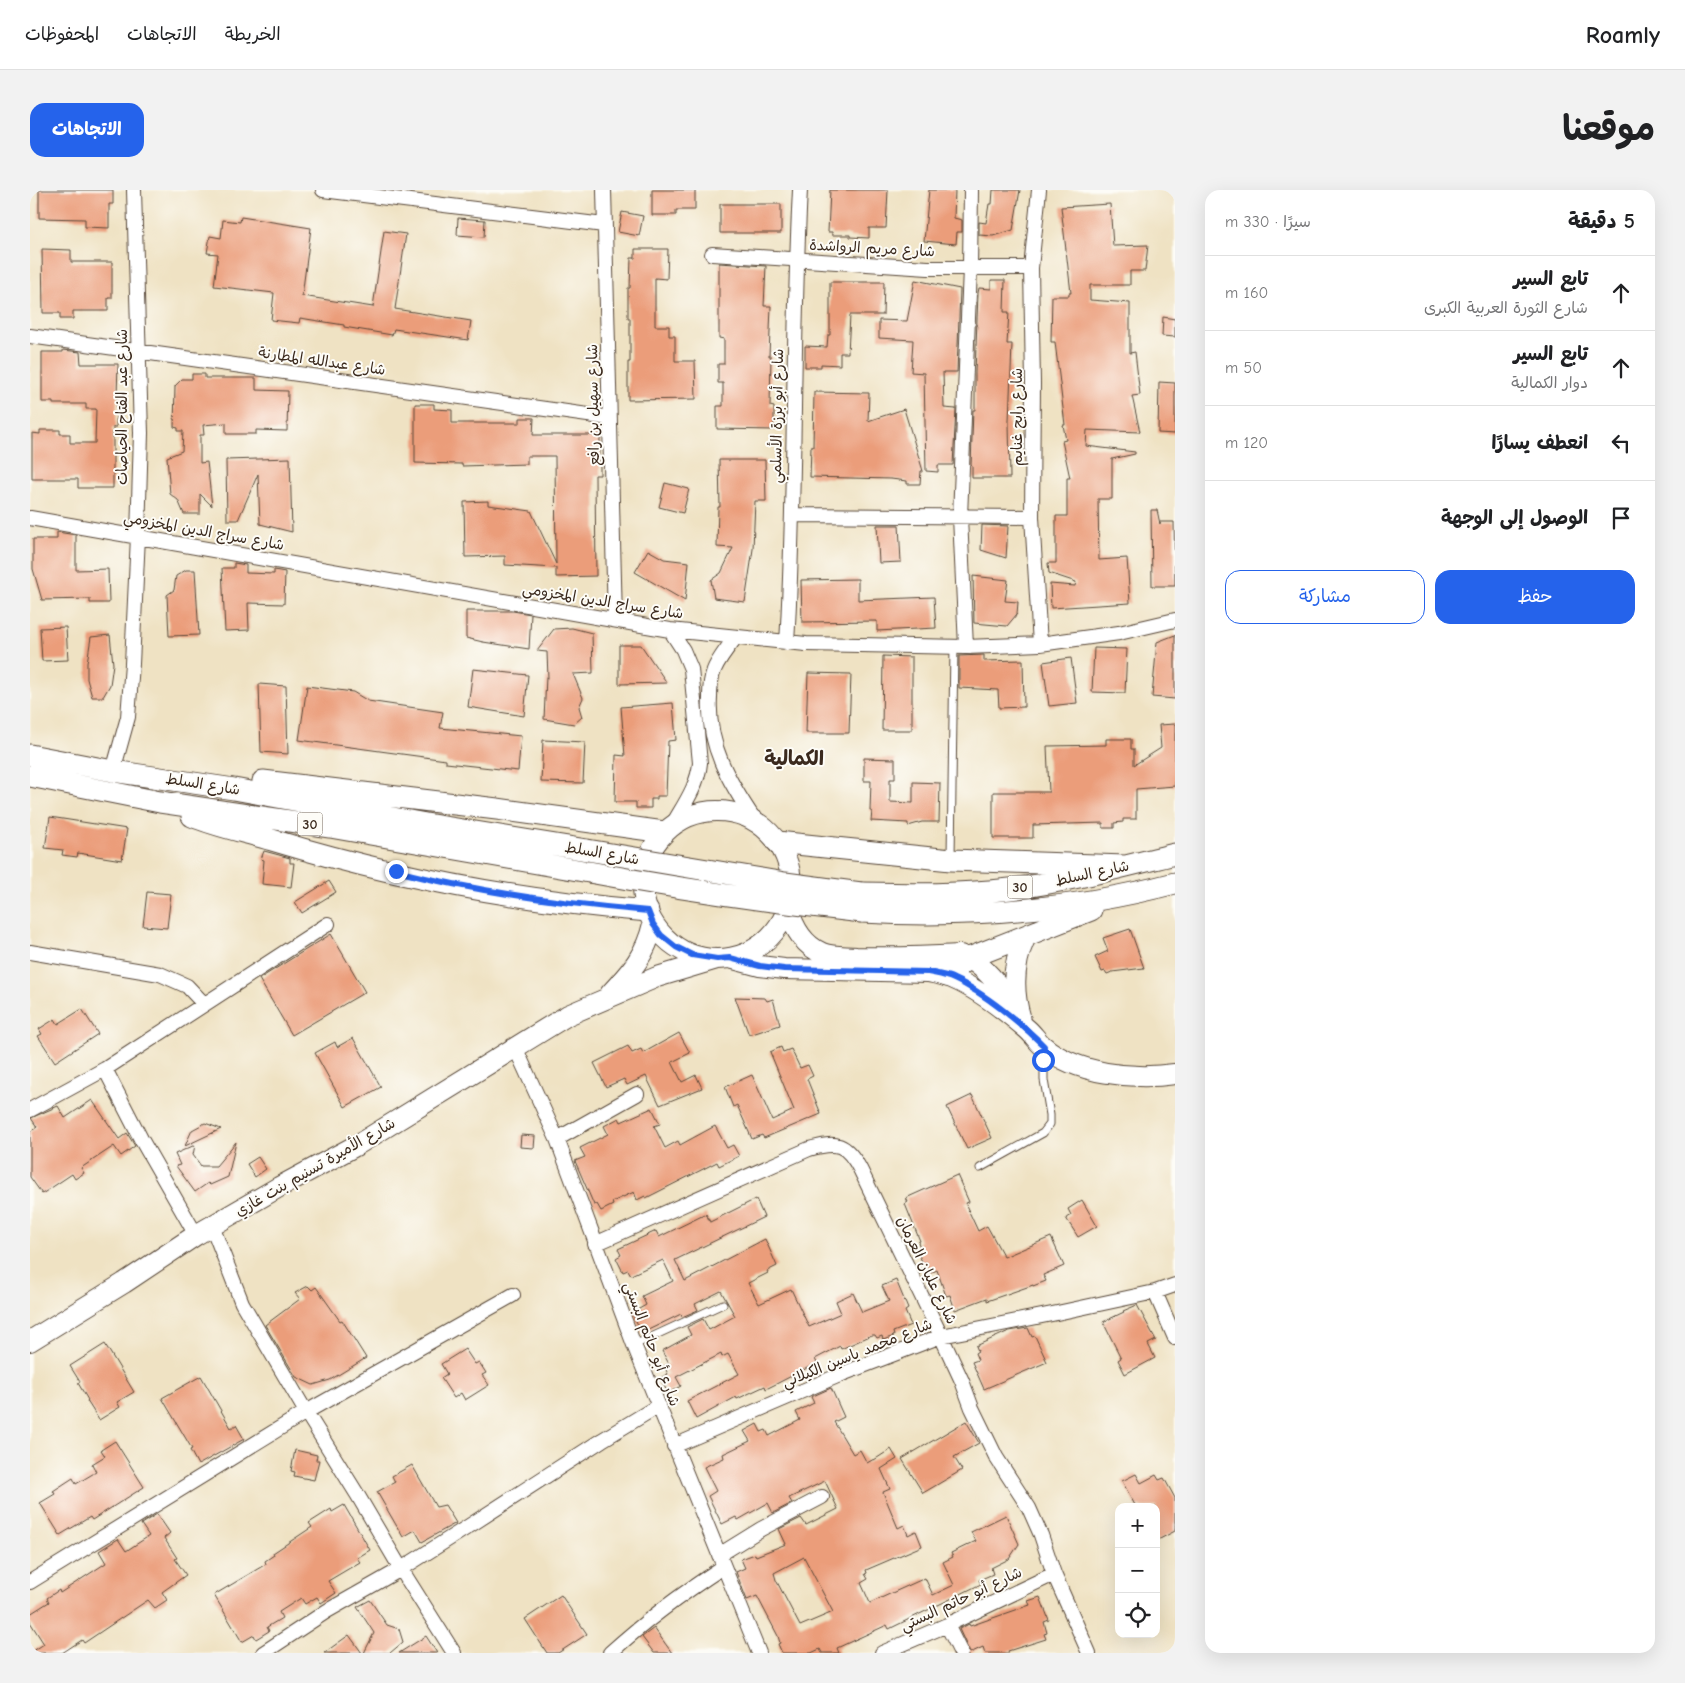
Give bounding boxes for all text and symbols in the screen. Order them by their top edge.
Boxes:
text: Roamly [1586,21,1660,49]
text: المحفوظات [25,24,99,45]
text: الاتجاهات [127,24,197,45]
text: الخريطة [225,24,281,45]
button: الاتجاهات [30,103,144,157]
text: موقعنا [1562,108,1655,149]
text: 5 دقيقة [1568,209,1635,233]
text: سيرًا · 330 m [1225,213,1311,231]
street label: شارع مريم الرواشدة [809,236,935,263]
text: تابع السير [1514,268,1588,290]
icon: ahead [1607,279,1635,307]
text: 160 m [1225,284,1268,302]
text: شارع الثورة العربية الكبرى [1424,299,1588,317]
street label: شارع عبد الفتاح الحياصات [113,329,132,485]
street label: شارع عبدالله المطارنة [257,343,387,380]
text: تابع السير [1514,343,1588,365]
street label: شارع سهيل بن رافع [583,344,605,466]
street label: شارع أبو برزة الأسلمي [766,348,791,484]
icon: ahead [1607,354,1635,382]
text: 50 m [1225,359,1262,377]
street label: شارع رابح غنايم [1008,368,1029,466]
text: دوار الكمالية [1511,374,1588,392]
icon: left [1607,429,1635,457]
text: انعطف يسارًا [1491,432,1588,454]
text: 120 m [1225,434,1268,452]
icon: arrive [1607,504,1635,532]
text: الوصول إلى الوجهة [1441,507,1588,529]
street label: شارع سراج الدين المخزومي [122,508,286,558]
button: مشاركة [1225,570,1425,624]
button: حفظ [1435,570,1635,624]
street label: شارع سراج الدين المخزومي [521,579,685,627]
district label: الكمالية [764,747,824,770]
street label: شارع السلط [164,769,242,800]
road number: 30 [298,812,322,836]
street label: شارع السلط [563,838,641,869]
street label: شارع السلط [1053,856,1131,891]
route end [385,860,408,883]
road number: 30 [1008,876,1032,899]
route start [1032,1049,1055,1072]
street label: شارع الأميرة تسنيم بنت غازي [231,1113,400,1223]
street label: شارع عليان العرمان [892,1213,961,1327]
street label: شارع أبو حاتم البستي [616,1279,684,1410]
street label: شارع محمد ياسين الكيلاني [779,1315,936,1395]
map controls [1115,1503,1160,1638]
button: + [1115,1503,1160,1548]
button: − [1115,1548,1160,1593]
street label: شارع أبو حاتم البستي [897,1563,1026,1639]
button: locate [1115,1593,1160,1638]

